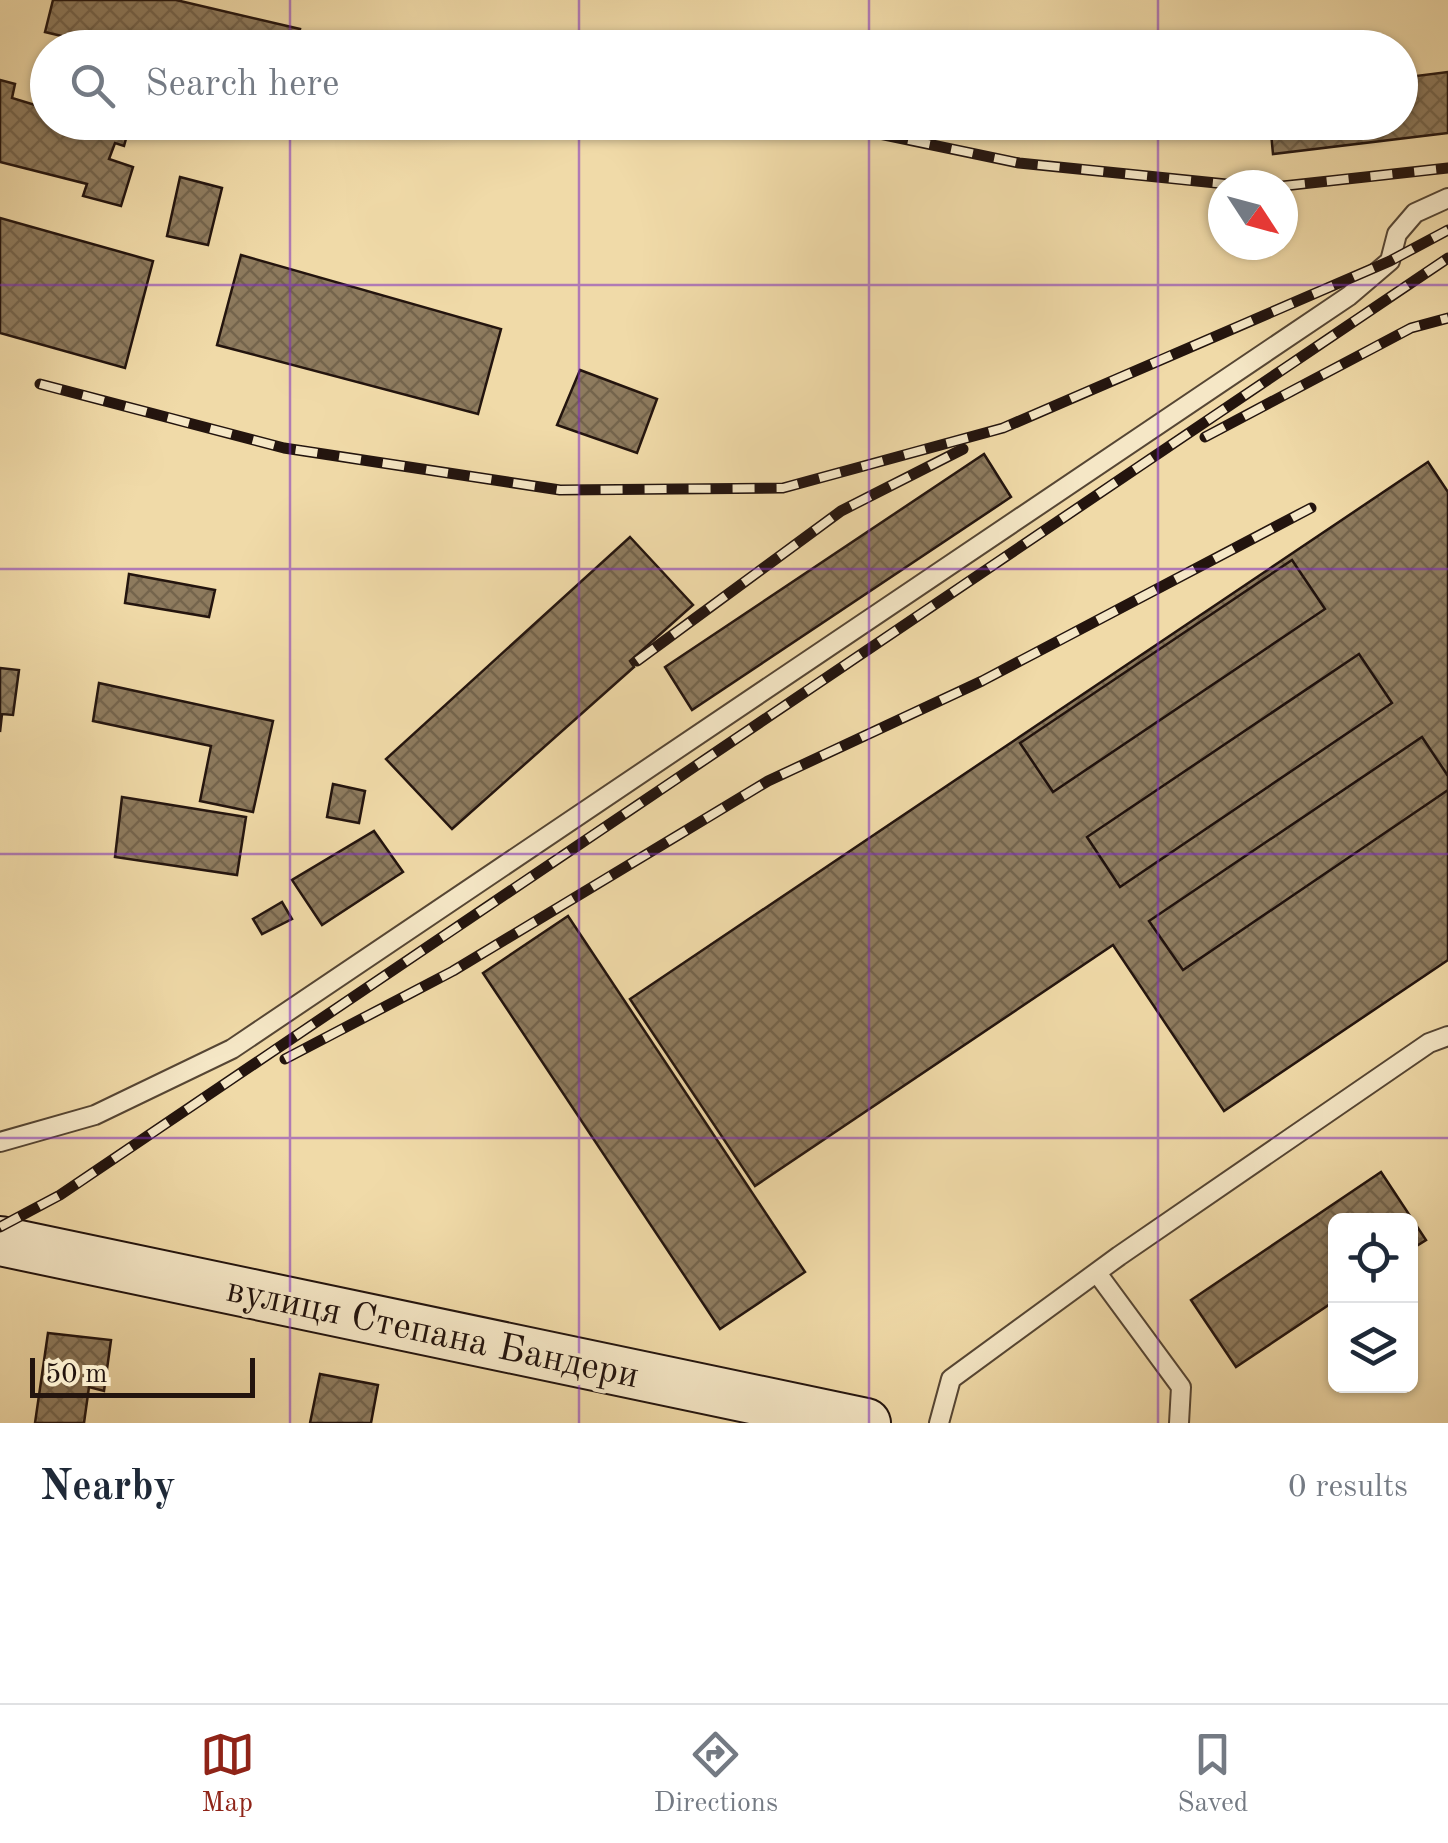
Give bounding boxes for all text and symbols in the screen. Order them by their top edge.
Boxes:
search box [30,30,1418,140]
icon: search [65,58,120,113]
text: Search here [145,66,340,104]
north arrow [1208,170,1298,260]
map controls [1328,1213,1418,1393]
button: locate [1328,1213,1418,1303]
street label: вулиця Степана Бандери [223,1272,642,1396]
button: layers [1328,1303,1418,1393]
scale bar [30,1353,255,1398]
text: 50 m [45,1361,108,1389]
text: Nearby [40,1467,176,1509]
text: 0 results [1288,1472,1408,1504]
tab: Map [200,1727,255,1822]
tab: Directions [654,1727,778,1822]
tab: Saved [1177,1727,1248,1822]

